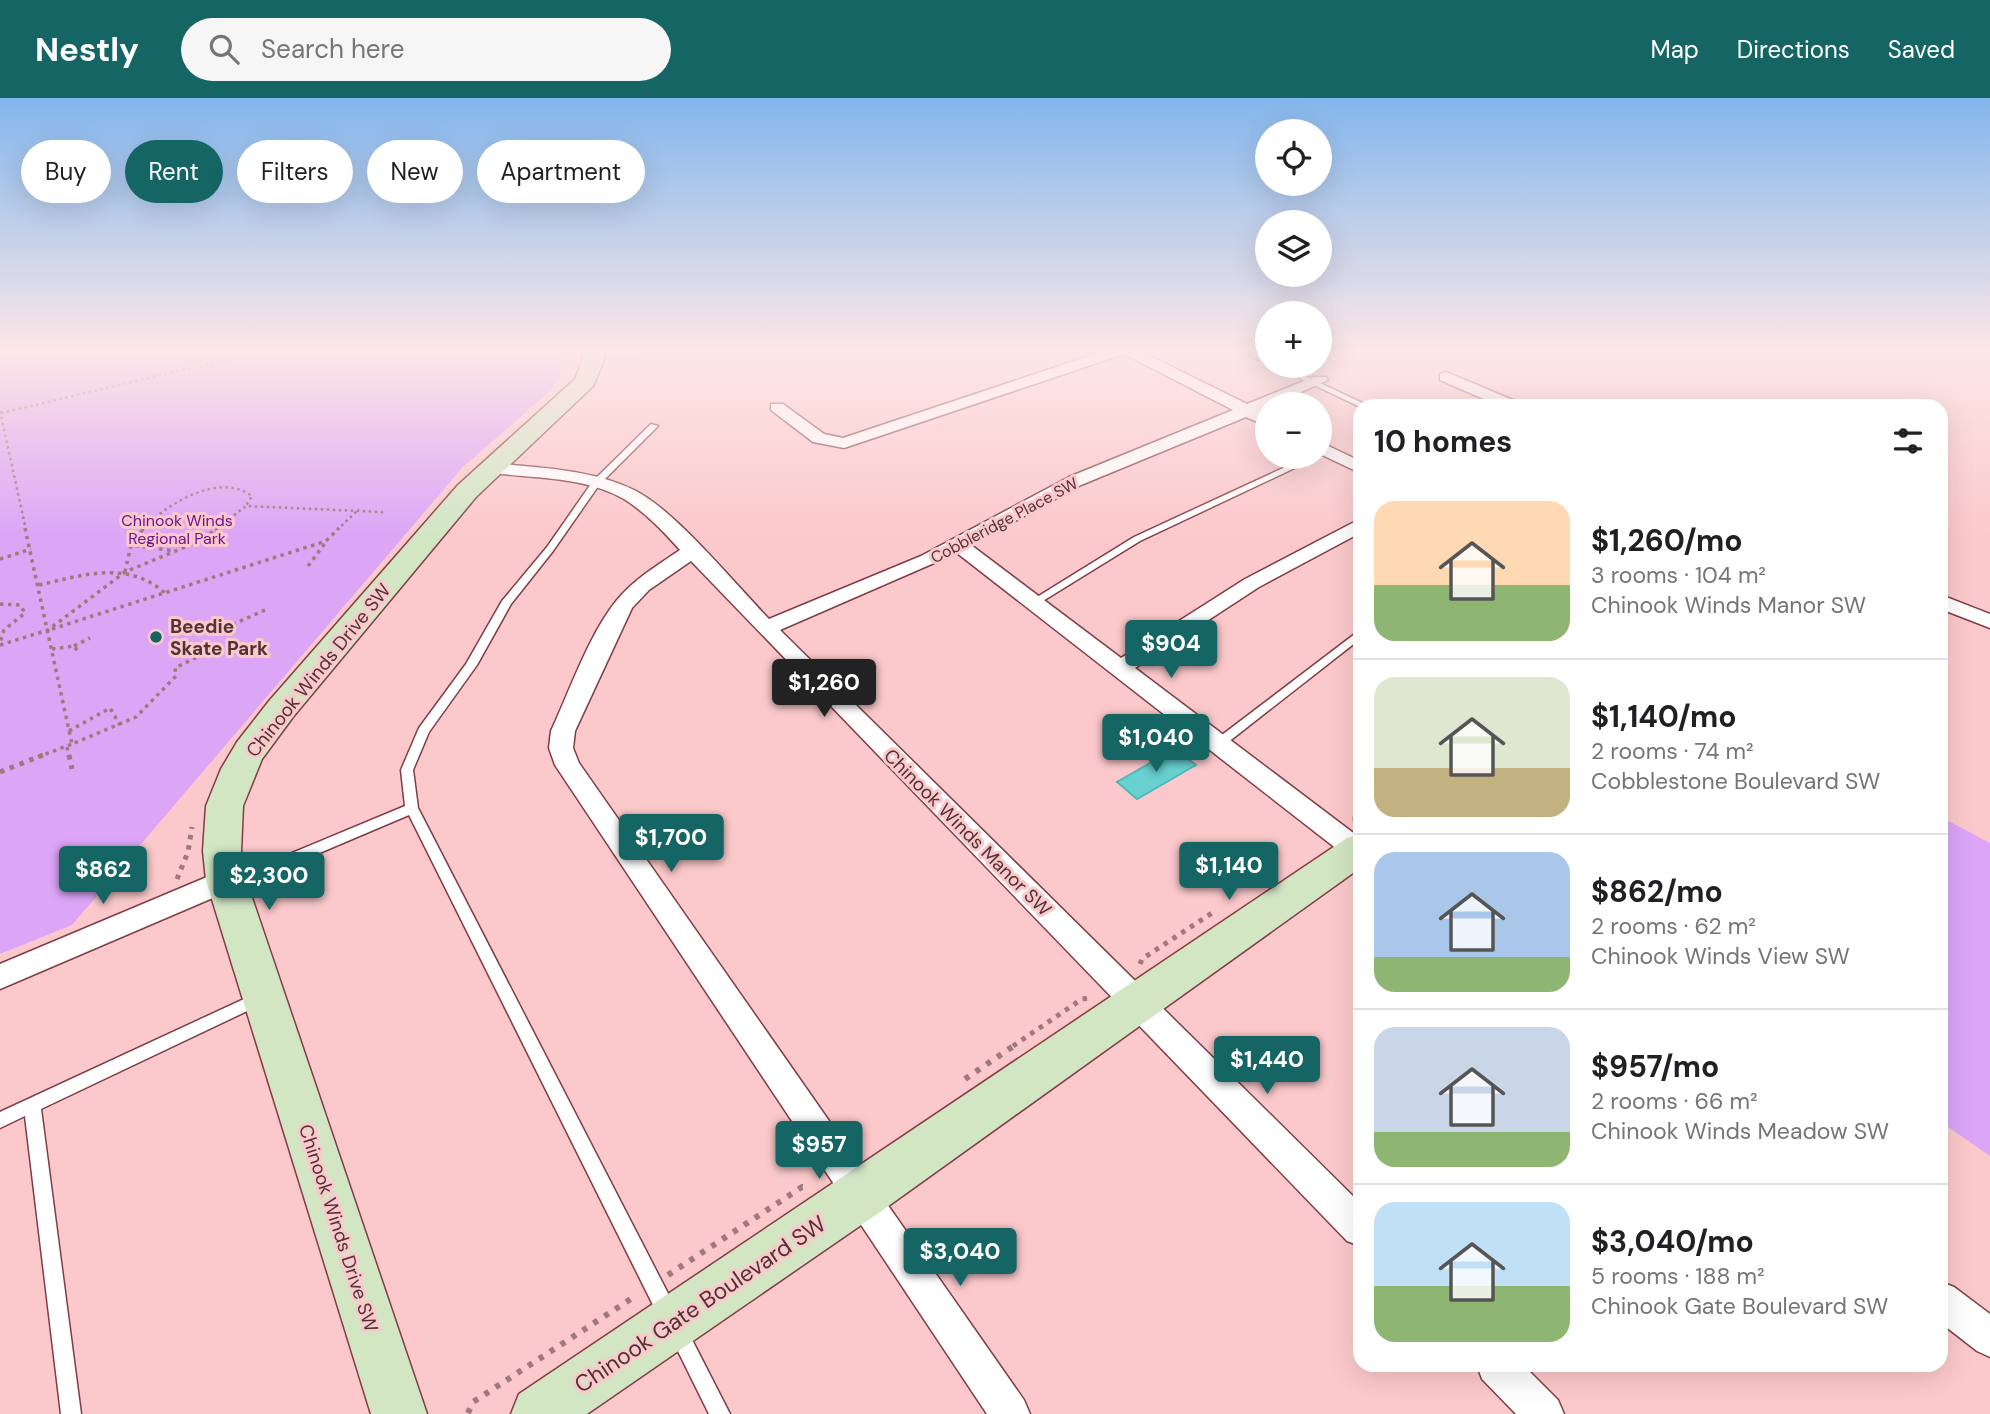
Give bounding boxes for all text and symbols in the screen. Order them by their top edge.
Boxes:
search box [181,18,671,81]
text: Nestly [35,28,139,71]
icon: search [205,30,243,68]
text: Search here [261,32,405,66]
text: Map [1651,34,1699,65]
text: Directions [1737,34,1850,65]
text: Saved [1888,34,1955,65]
map controls [1255,119,1332,469]
button: locate [1255,119,1332,196]
chip: Buy [21,140,111,203]
chip: Rent [125,140,223,203]
chip: Filters [237,140,353,203]
chip: New [367,140,463,203]
chip: Apartment [477,140,645,203]
button: layers [1255,210,1332,287]
button: + [1255,301,1332,378]
button: − [1255,392,1332,469]
text: 10 homes [1374,422,1512,461]
icon: filters [1889,422,1927,460]
street label: Cobbleridge Place SW [927,472,1082,568]
park label: Chinook Winds Regional Park [121,510,233,549]
text: $1,260/mo [1591,521,1742,560]
icon: home [1430,529,1514,613]
text: 3 rooms · 104 m² [1591,560,1766,590]
street label: Chinook Winds Drive SW [240,578,396,762]
text: Chinook Winds Manor SW [1591,590,1866,620]
place label: Beedie Skate Park [170,614,268,661]
pin: $904 [1130,620,1212,680]
text: $904 [1141,628,1201,658]
marker: Beedie Skate Park [148,629,164,645]
pin: $1,260 [767,660,881,719]
text: $1,260 [788,667,860,697]
text: $1,140/mo [1591,697,1737,736]
icon: home [1430,705,1514,789]
pin: $1,040 [1099,714,1213,774]
text: $1,040 [1118,722,1194,752]
text: 2 rooms · 74 m² [1591,736,1754,766]
street label: Chinook Winds Manor SW [878,743,1057,922]
text: Cobblestone Boulevard SW [1591,766,1880,796]
pin: $1,700 [614,814,728,874]
text: $1,700 [635,822,707,852]
pin: $1,140 [1172,842,1286,902]
pin: $862 [62,846,144,906]
text: $1,140 [1195,850,1263,880]
pin: $2,300 [212,852,326,912]
text: $862 [75,854,131,884]
text: $2,300 [229,860,309,890]
text: $862/mo [1591,872,1723,911]
icon: home [1430,880,1514,964]
text: 2 rooms · 62 m² [1591,911,1756,941]
text: Chinook Winds View SW [1591,941,1850,971]
pin: $1,440 [1210,1037,1324,1096]
text: $1,440 [1230,1044,1304,1074]
text: $957/mo [1591,1047,1719,1086]
icon: home [1430,1055,1514,1139]
text: 2 rooms · 66 m² [1591,1086,1758,1116]
text: Chinook Winds Meadow SW [1591,1116,1889,1146]
street label: Chinook Winds Drive SW [293,1121,384,1335]
pin: $957 [778,1122,860,1181]
text: $957 [792,1129,847,1159]
street label: Chinook Gate Boulevard SW [568,1208,832,1400]
text: $3,040/mo [1591,1222,1754,1261]
pin: $3,040 [903,1228,1017,1288]
icon: home [1430,1230,1514,1314]
text: $3,040 [920,1236,1000,1266]
text: 5 rooms · 188 m² [1591,1261,1765,1291]
text: Chinook Gate Boulevard SW [1591,1291,1888,1321]

